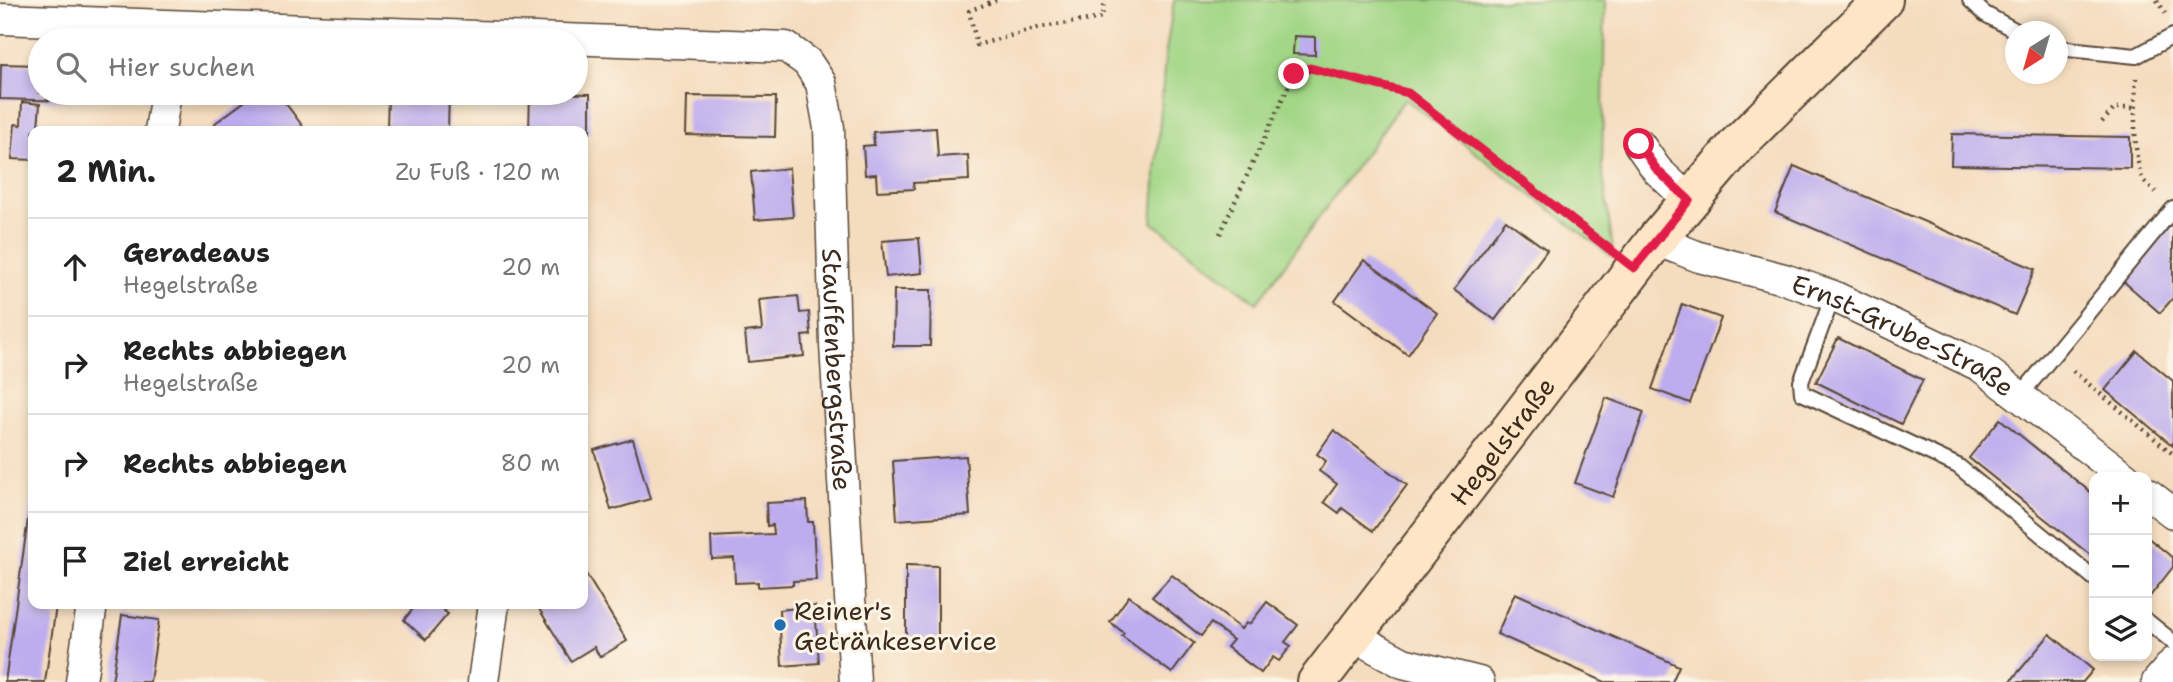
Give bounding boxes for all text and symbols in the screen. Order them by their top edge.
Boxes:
north arrow [2005,21,2068,84]
search box [28,28,588,105]
icon: search [52,48,90,86]
text: Hier suchen [108,49,255,84]
route end [1278,58,1309,89]
route start [1623,128,1654,159]
text: 2 Min. [56,151,156,192]
text: Zu Fuß · 120 m [395,157,560,187]
text: Geradeaus [123,235,270,270]
icon: ahead [56,248,94,286]
street label: Stauffenbergstraße [815,248,861,492]
text: 20 m [501,252,560,282]
street label: Ernst-Grube-Straße [1787,266,2022,404]
text: Hegelstraße [123,270,259,300]
text: Rechts abbiegen [123,333,347,368]
icon: right [56,346,94,384]
text: 20 m [501,350,560,380]
text: Hegelstraße [123,368,259,398]
street label: Hegelstraße [1441,369,1563,512]
icon: right [56,444,94,482]
text: Rechts abbiegen [123,446,347,481]
text: 80 m [501,448,560,478]
map controls [2089,472,2152,661]
button: + [2089,472,2152,535]
button: − [2089,535,2152,598]
icon: arrive [56,542,94,580]
text: Ziel erreicht [123,544,289,579]
place label: Reiner's Getränkeservice [794,593,997,658]
button: layers [2089,598,2152,661]
marker: Reiner's Getränkeservice [772,617,788,633]

